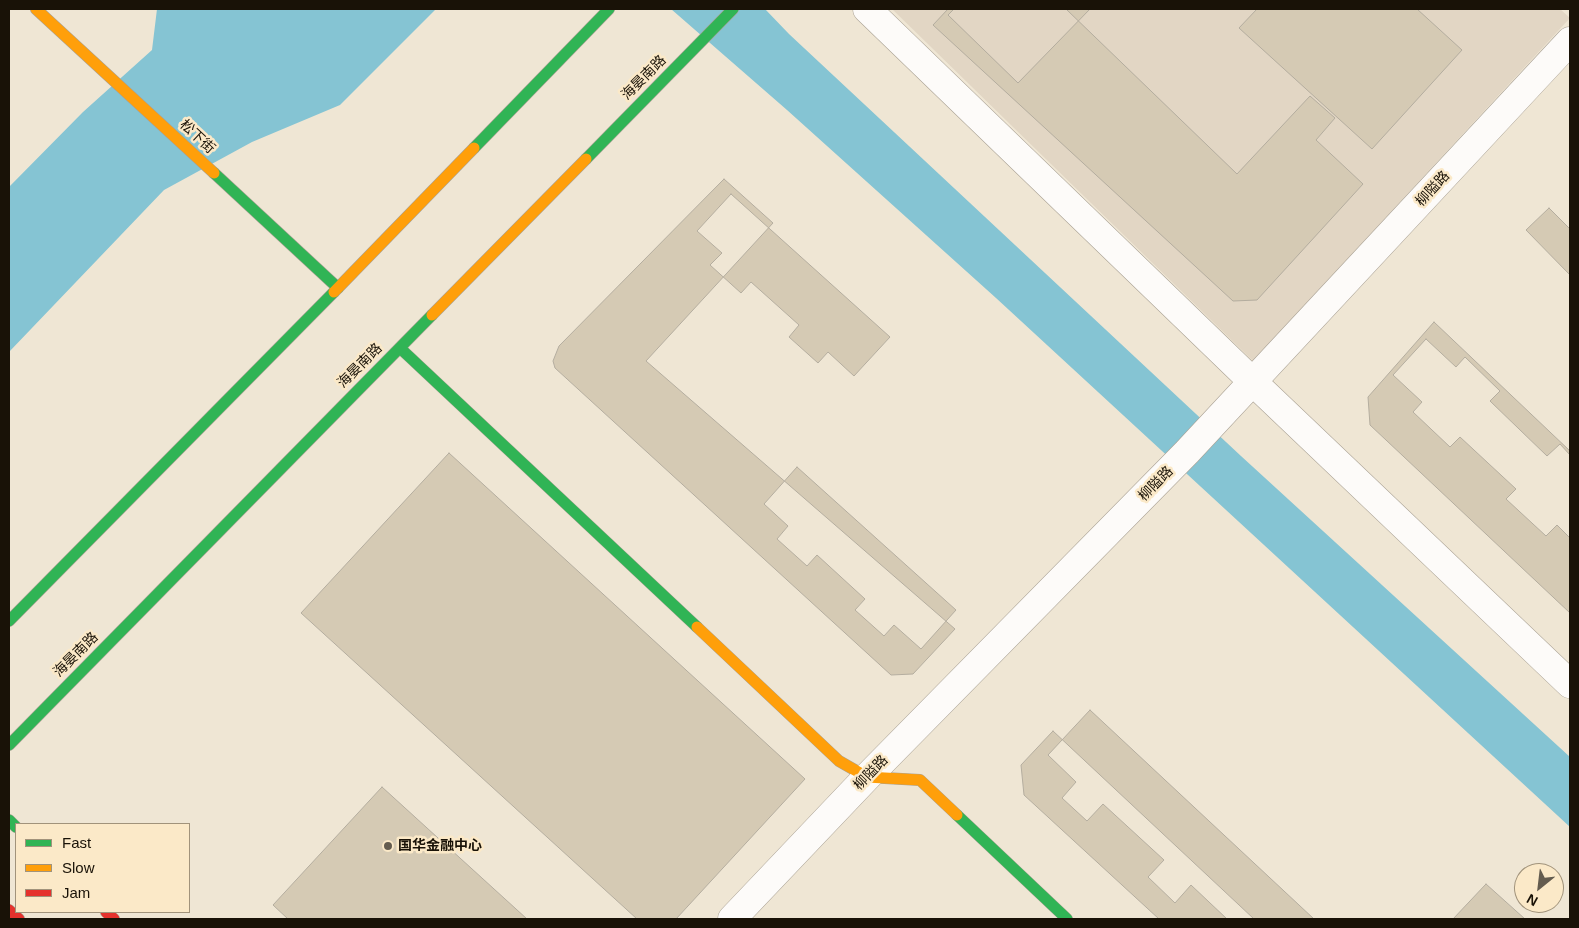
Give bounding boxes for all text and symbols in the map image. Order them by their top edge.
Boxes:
street label: 海晏南路 [618,52,670,104]
street label: 松下街 [176,117,218,157]
street label: 柳隘路 [1413,168,1453,210]
street label: 海晏南路 [334,340,386,392]
street label: 柳隘路 [1135,463,1177,505]
street label: 海晏南路 [50,629,102,681]
street label: 柳隘路 [850,752,892,794]
legend [15,823,190,913]
text: Fast [62,834,91,851]
place label: 国华金融中心 [398,838,482,854]
marker: 国华金融中心 [382,840,394,852]
text: Slow [62,859,95,876]
north arrow [1514,863,1564,913]
text: Jam [62,884,90,901]
text: N [1524,891,1541,910]

